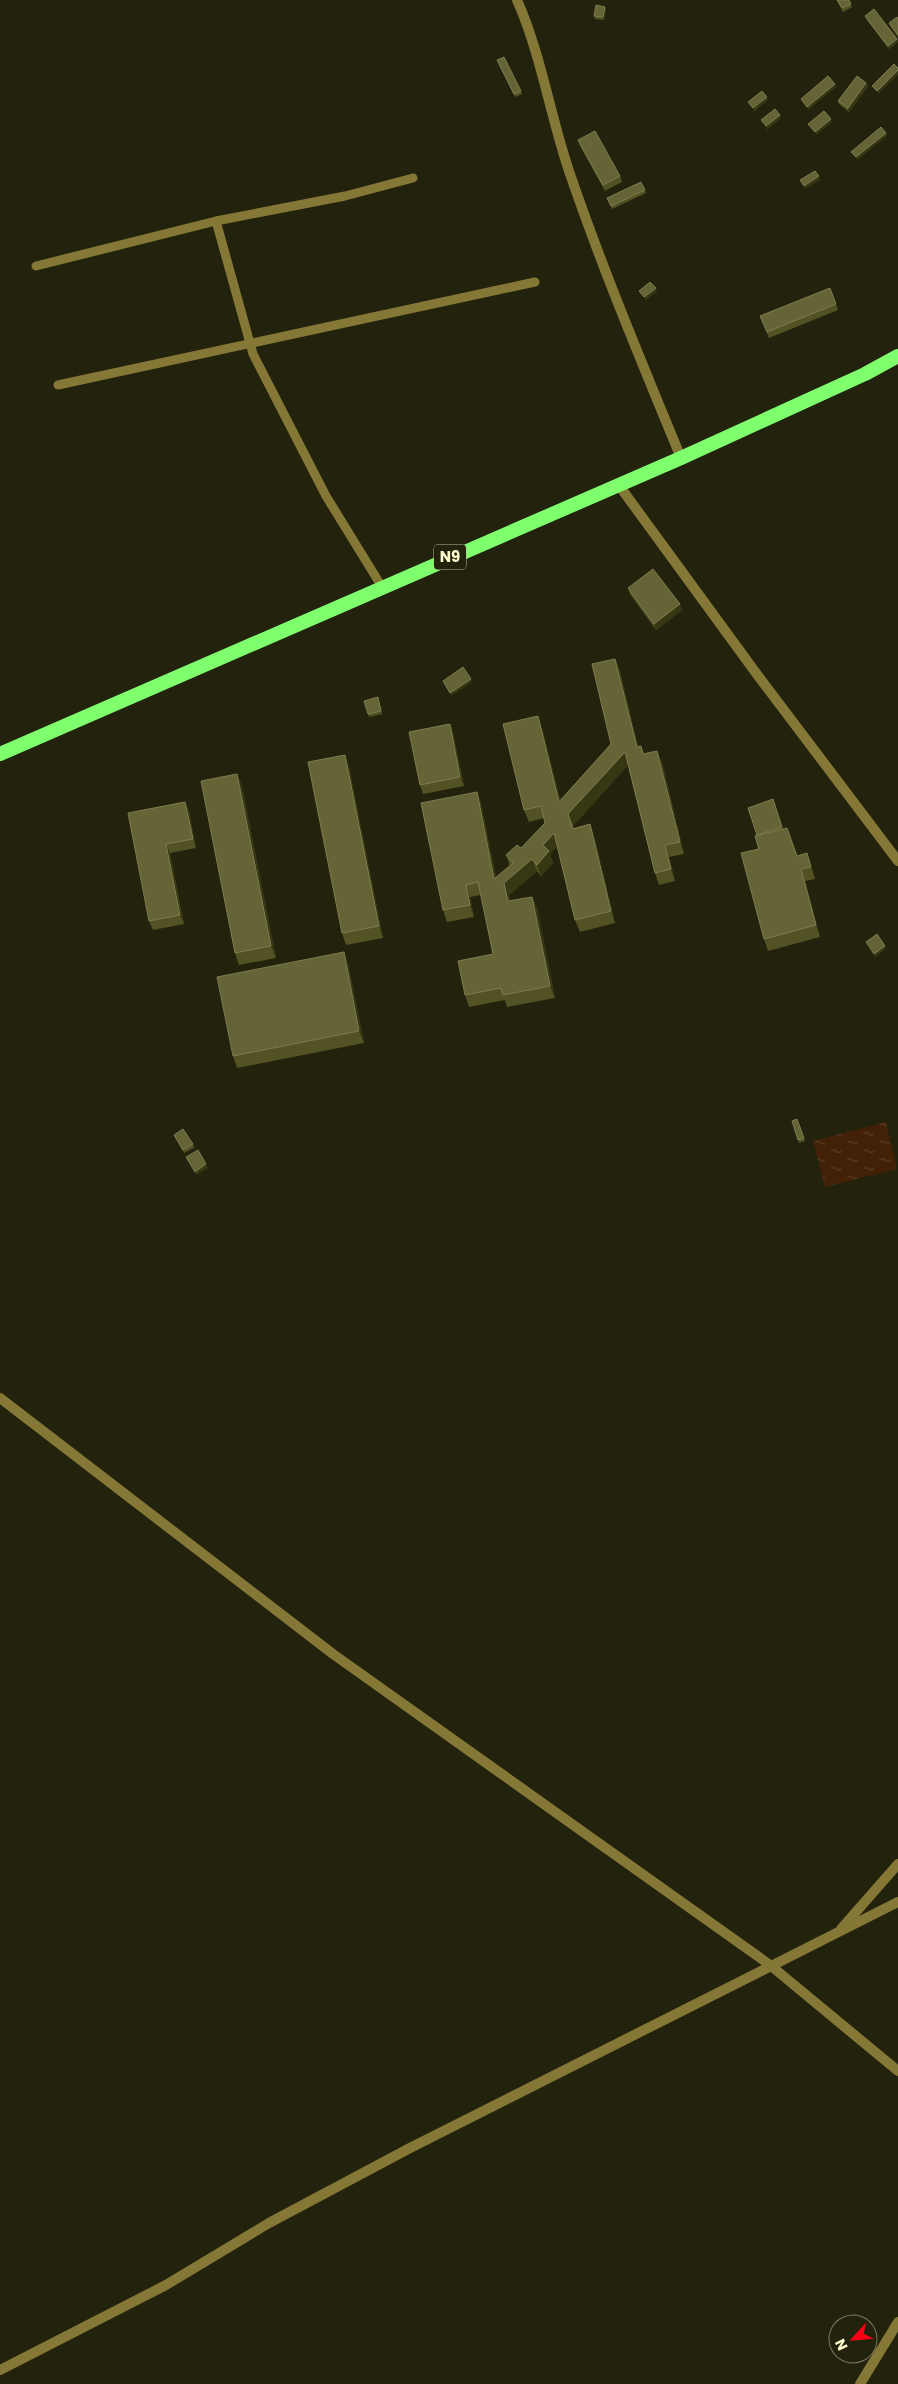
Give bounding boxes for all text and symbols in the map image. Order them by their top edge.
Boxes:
road number: N9 [434,544,466,570]
north arrow [828,2314,878,2364]
text: N [830,2336,853,2354]

